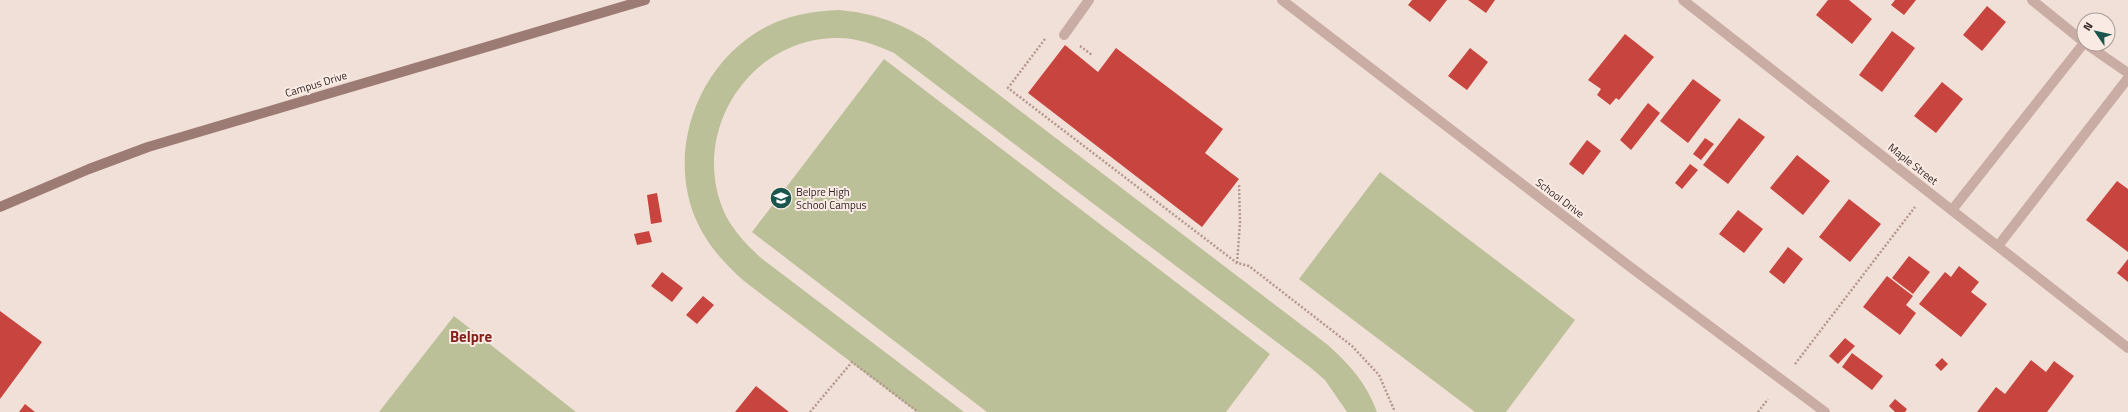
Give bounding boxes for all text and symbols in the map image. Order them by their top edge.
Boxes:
north arrow [2076,12,2116,52]
text: N [2079,19,2096,34]
street label: Campus Drive [283,67,349,101]
street label: Maple Street [1885,139,1941,189]
street label: School Drive [1532,174,1588,222]
place label: Belpre High School Campus [796,184,867,213]
school or university icon: Belpre High School Campus [768,185,794,211]
district label: Belpre [450,325,492,348]

